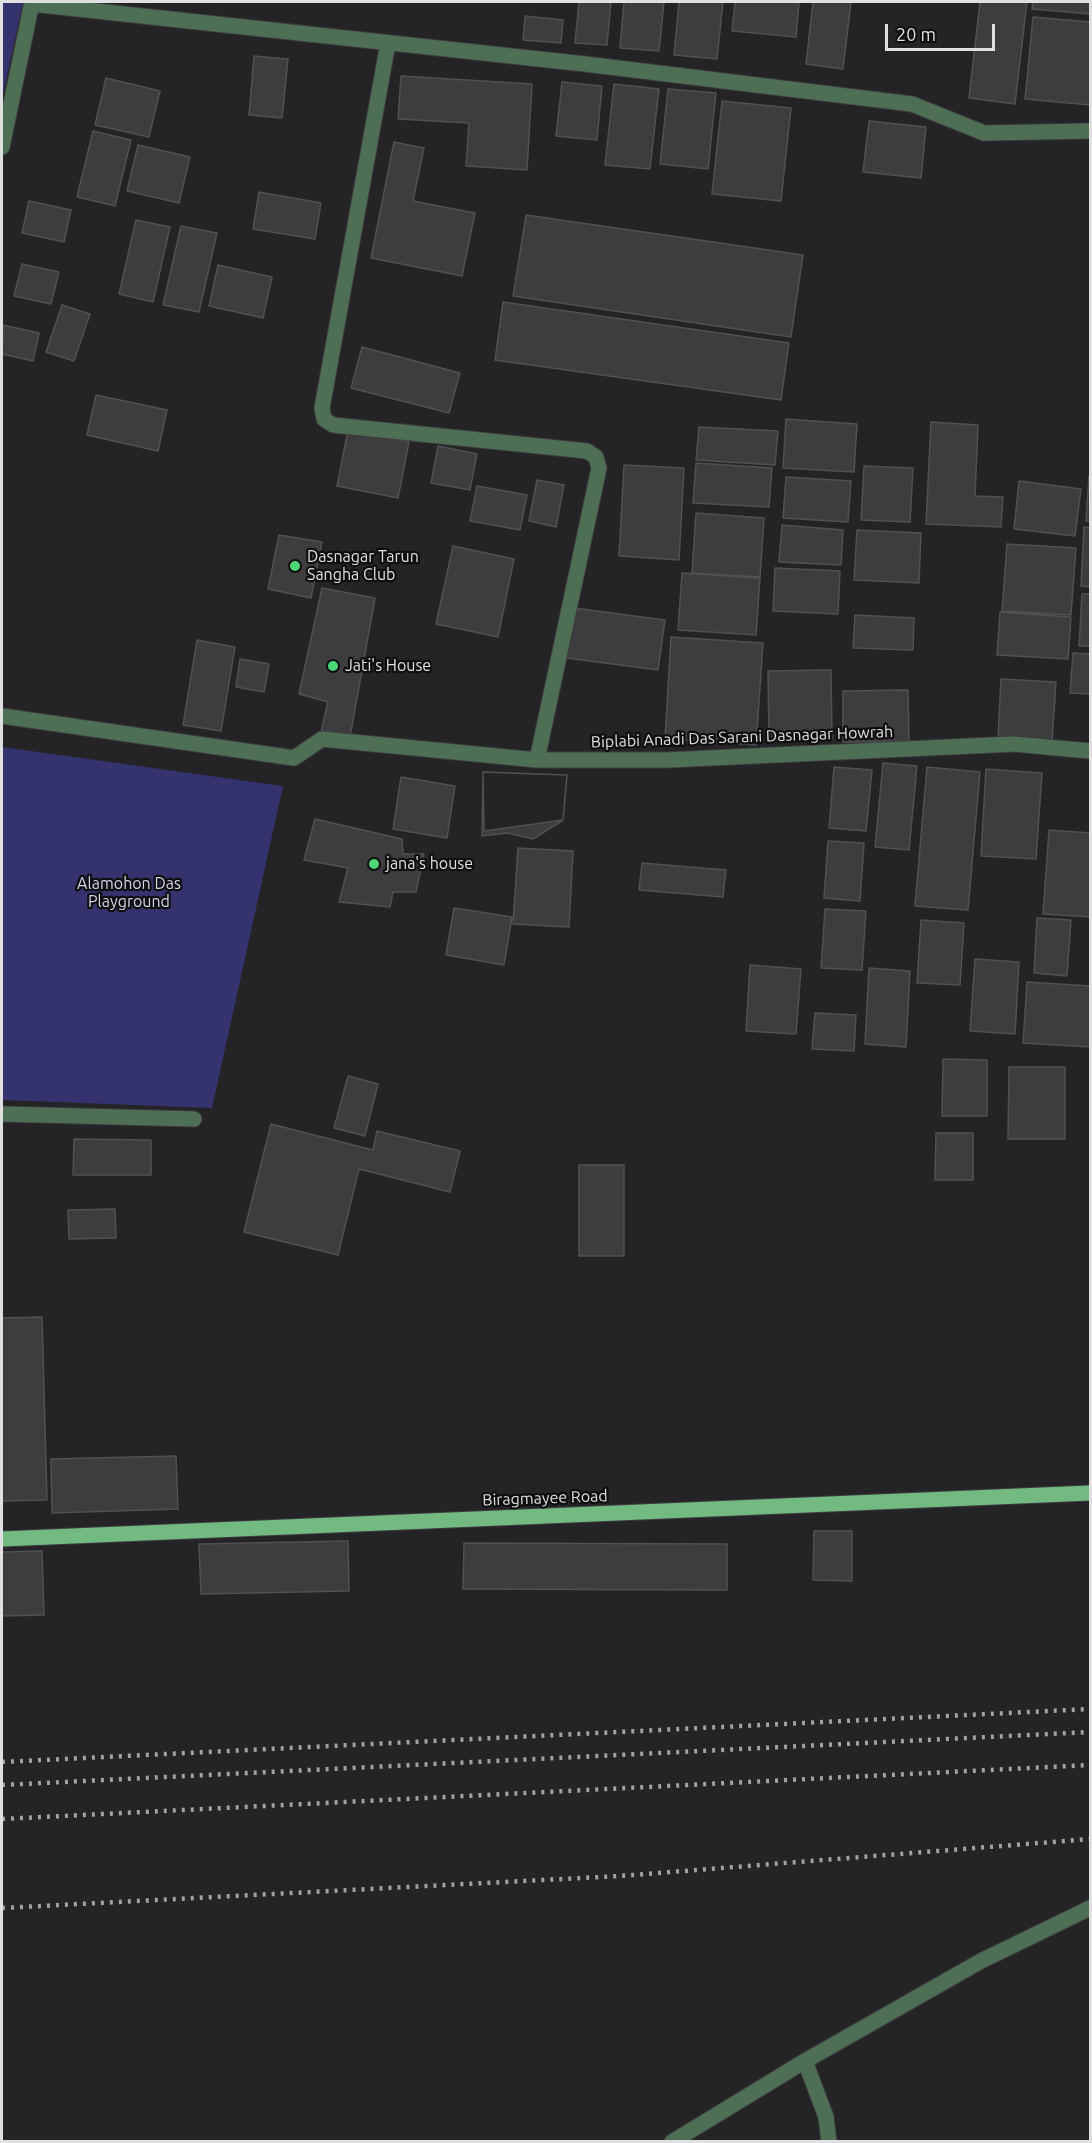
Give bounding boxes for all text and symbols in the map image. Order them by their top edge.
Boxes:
scale bar [888,12,998,50]
text: 20 m [896,24,936,44]
place label: Dasnagar Tarun Sangha Club [307,547,419,585]
marker: Dasnagar Tarun Sangha Club [288,559,302,573]
place label: Jati's House [345,656,431,676]
marker: Jati's House [326,659,340,673]
street label: Biplabi Anadi Das Sarani Dasnagar Howrah [591,722,893,752]
place label: jana's house [386,854,473,874]
marker: jana's house [367,857,381,871]
park label: Alamohon Das Playground [77,874,181,912]
street label: Biragmayee Road [482,1486,608,1510]

